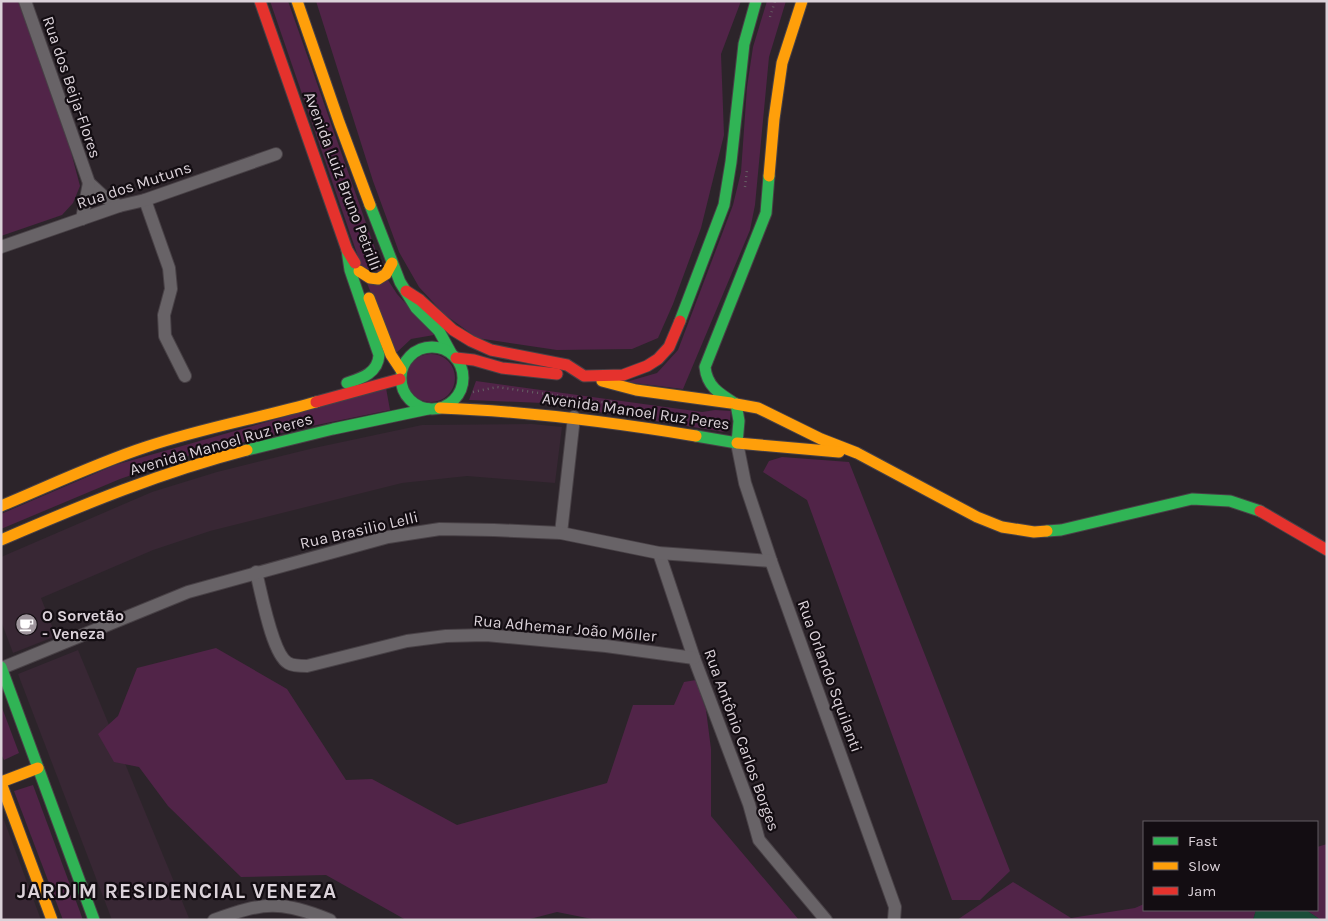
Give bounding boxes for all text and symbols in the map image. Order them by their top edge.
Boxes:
street label: Rua dos Beija-Flores [39,14,105,160]
street label: Avenida Luiz Bruno Petrilli [300,89,386,273]
street label: Rua dos Mutuns [74,157,194,213]
street label: Avenida Manoel Ruz Peres [541,388,731,434]
street label: Avenida Manoel Ruz Peres [127,409,315,479]
street label: Rua Brasilio Lelli [298,507,420,553]
street label: Rua Orlando Squilanti [794,597,866,755]
place label: O Sorvetão - Veneza [42,606,124,643]
street label: Rua Adhemar João Möller [473,611,658,645]
cafe icon: O Sorvetão - Veneza [14,612,38,636]
street label: Rua Antônio Carlos Borges [700,646,784,834]
legend [1143,821,1318,911]
text: Fast [1188,832,1218,850]
text: Slow [1188,857,1220,875]
district label: JARDIM RESIDENCIAL VENEZA [17,879,337,903]
text: Jam [1188,882,1216,900]

